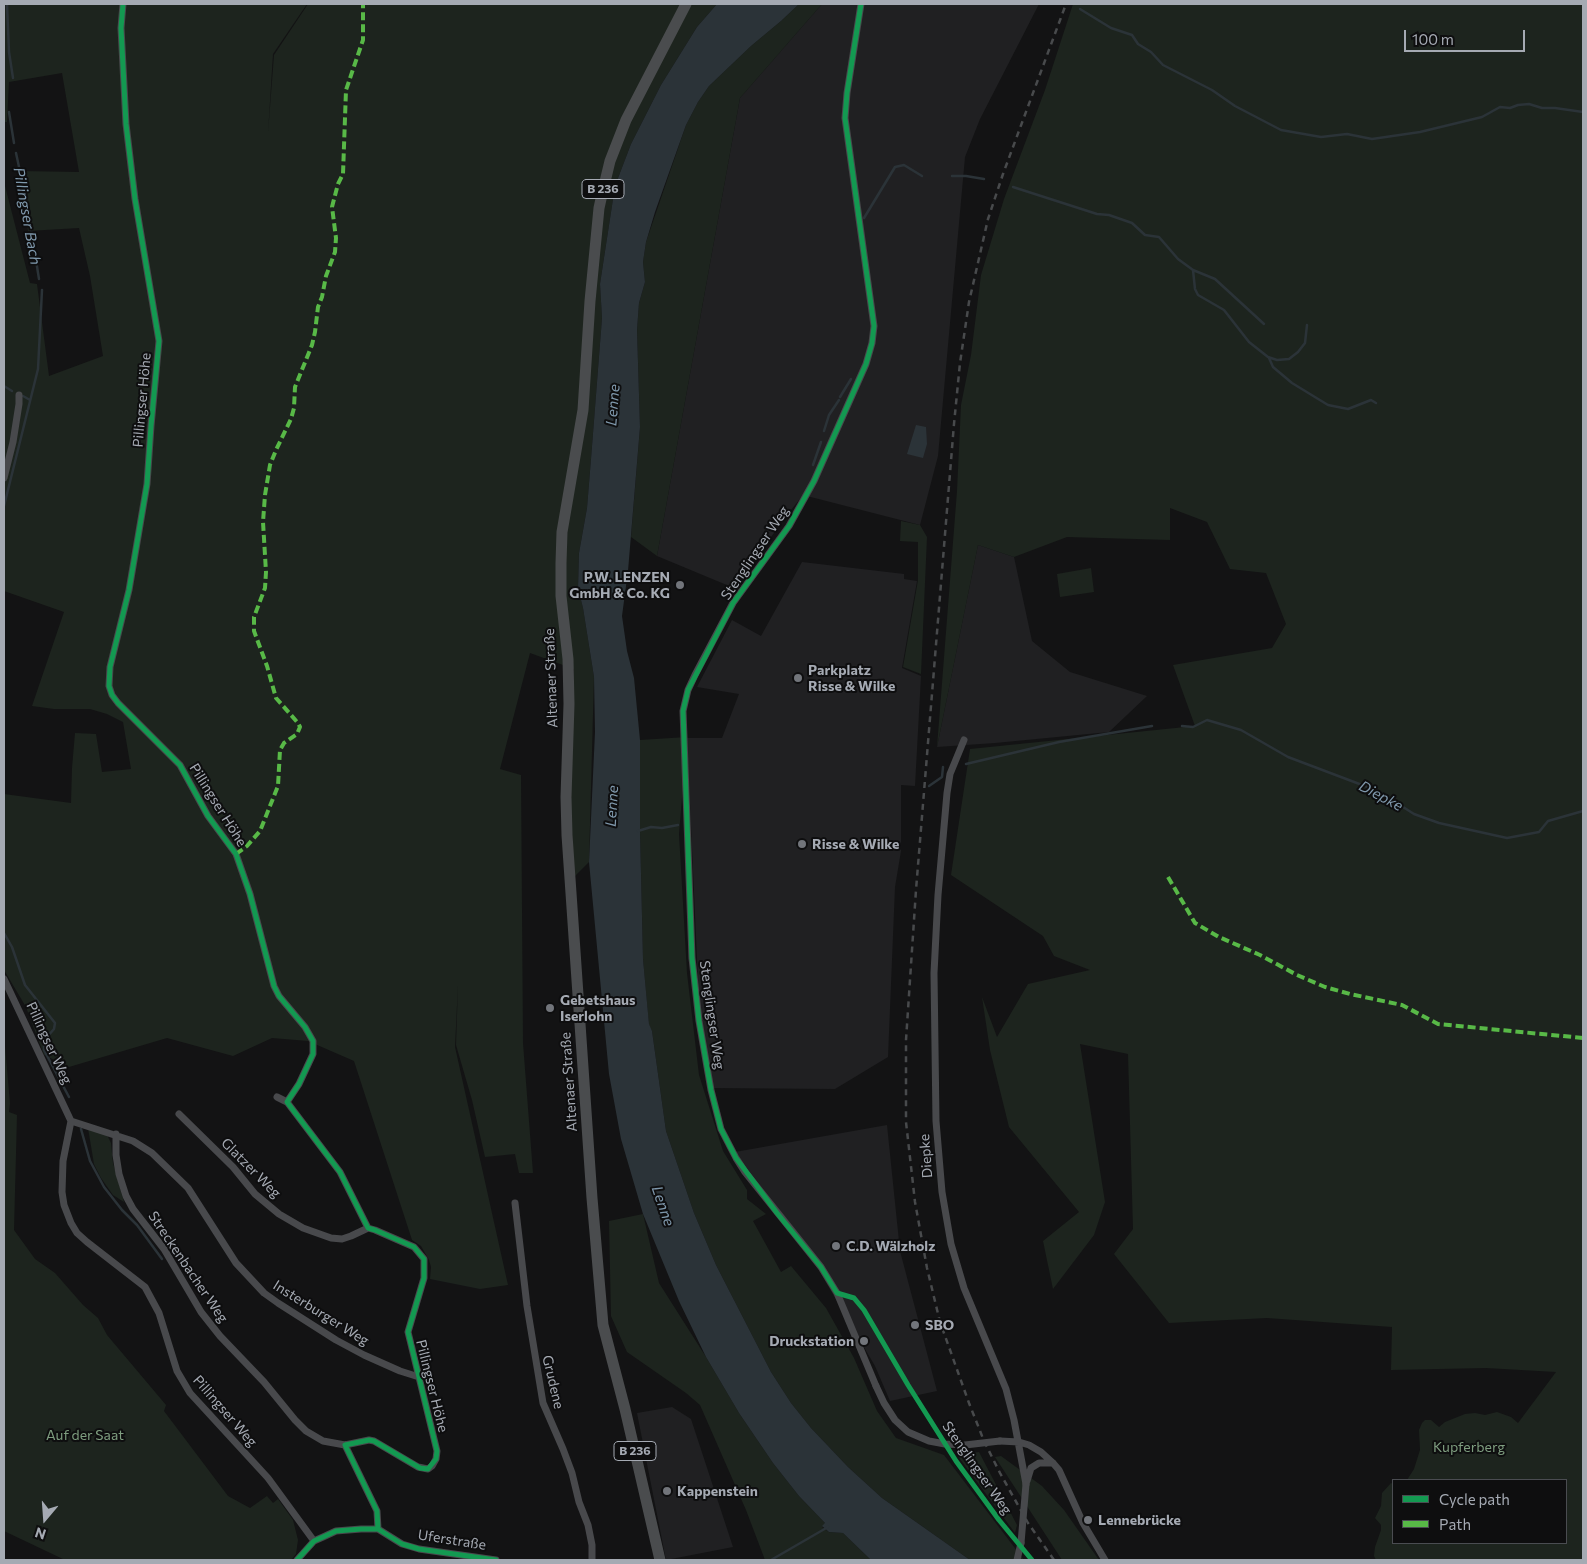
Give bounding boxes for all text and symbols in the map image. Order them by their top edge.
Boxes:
scale bar [1407,20,1528,52]
text: 100 m [1412,30,1454,48]
water label: Pillingser Bach [10,166,44,266]
road number: B 236 [582,180,624,198]
street label: Pillingser Höhe [129,352,155,448]
water label: Lenne [602,383,624,427]
street label: Stenglingser Weg [717,503,793,603]
place label: P.W. LENZEN GmbH & Co. KG [569,569,670,602]
marker: P.W. LENZEN GmbH & Co. KG [674,579,686,591]
street label: Altenaer Straße [541,628,561,728]
place label: Parkplatz Risse & Wilke [808,662,895,694]
marker: Parkplatz Risse & Wilke [792,672,804,684]
street label: Pillingser Höhe [186,760,250,850]
water label: Diepke [1356,777,1406,815]
water label: Lenne [602,785,622,827]
place label: Risse & Wilke [812,836,899,852]
marker: Risse & Wilke [796,838,808,850]
street label: Stenglingser Weg [696,959,728,1071]
place label: Gebetshaus Iserlohn [560,992,636,1024]
street label: Pillingser Weg [23,999,75,1087]
marker: Gebetshaus Iserlohn [544,1002,556,1014]
street label: Altenaer Straße [557,1032,581,1132]
street label: Diepke [916,1133,936,1179]
street label: Glatzer Weg [218,1135,284,1201]
water label: Lenne [648,1183,678,1229]
street label: Streckenbacher Weg [145,1208,231,1326]
place label: C.D. Wälzholz [846,1238,935,1254]
marker: C.D. Wälzholz [830,1240,842,1252]
street label: Insterburger Weg [270,1277,372,1349]
place label: SBO [925,1317,954,1333]
marker: SBO [909,1319,921,1331]
place label: Druckstation [769,1333,854,1349]
marker: Druckstation [858,1335,870,1347]
street label: Pillingser Höhe [412,1338,452,1434]
street label: Grudene [539,1354,567,1410]
street label: Pillingser Weg [189,1372,261,1450]
street label: Stenglingser Weg [939,1418,1015,1518]
park label: Auf der Saat [46,1427,124,1443]
park label: Kupferberg [1433,1439,1505,1455]
road number: B 236 [614,1442,656,1460]
legend [1392,1479,1567,1544]
place label: Kappenstein [677,1483,758,1499]
marker: Kappenstein [661,1485,673,1497]
text: Cycle path [1439,1490,1510,1508]
north arrow [20,1494,70,1544]
place label: Lennebrücke [1098,1512,1181,1528]
marker: Lennebrücke [1082,1514,1094,1526]
text: Path [1439,1515,1471,1533]
text: N [33,1524,48,1543]
street label: Uferstraße [417,1526,487,1554]

